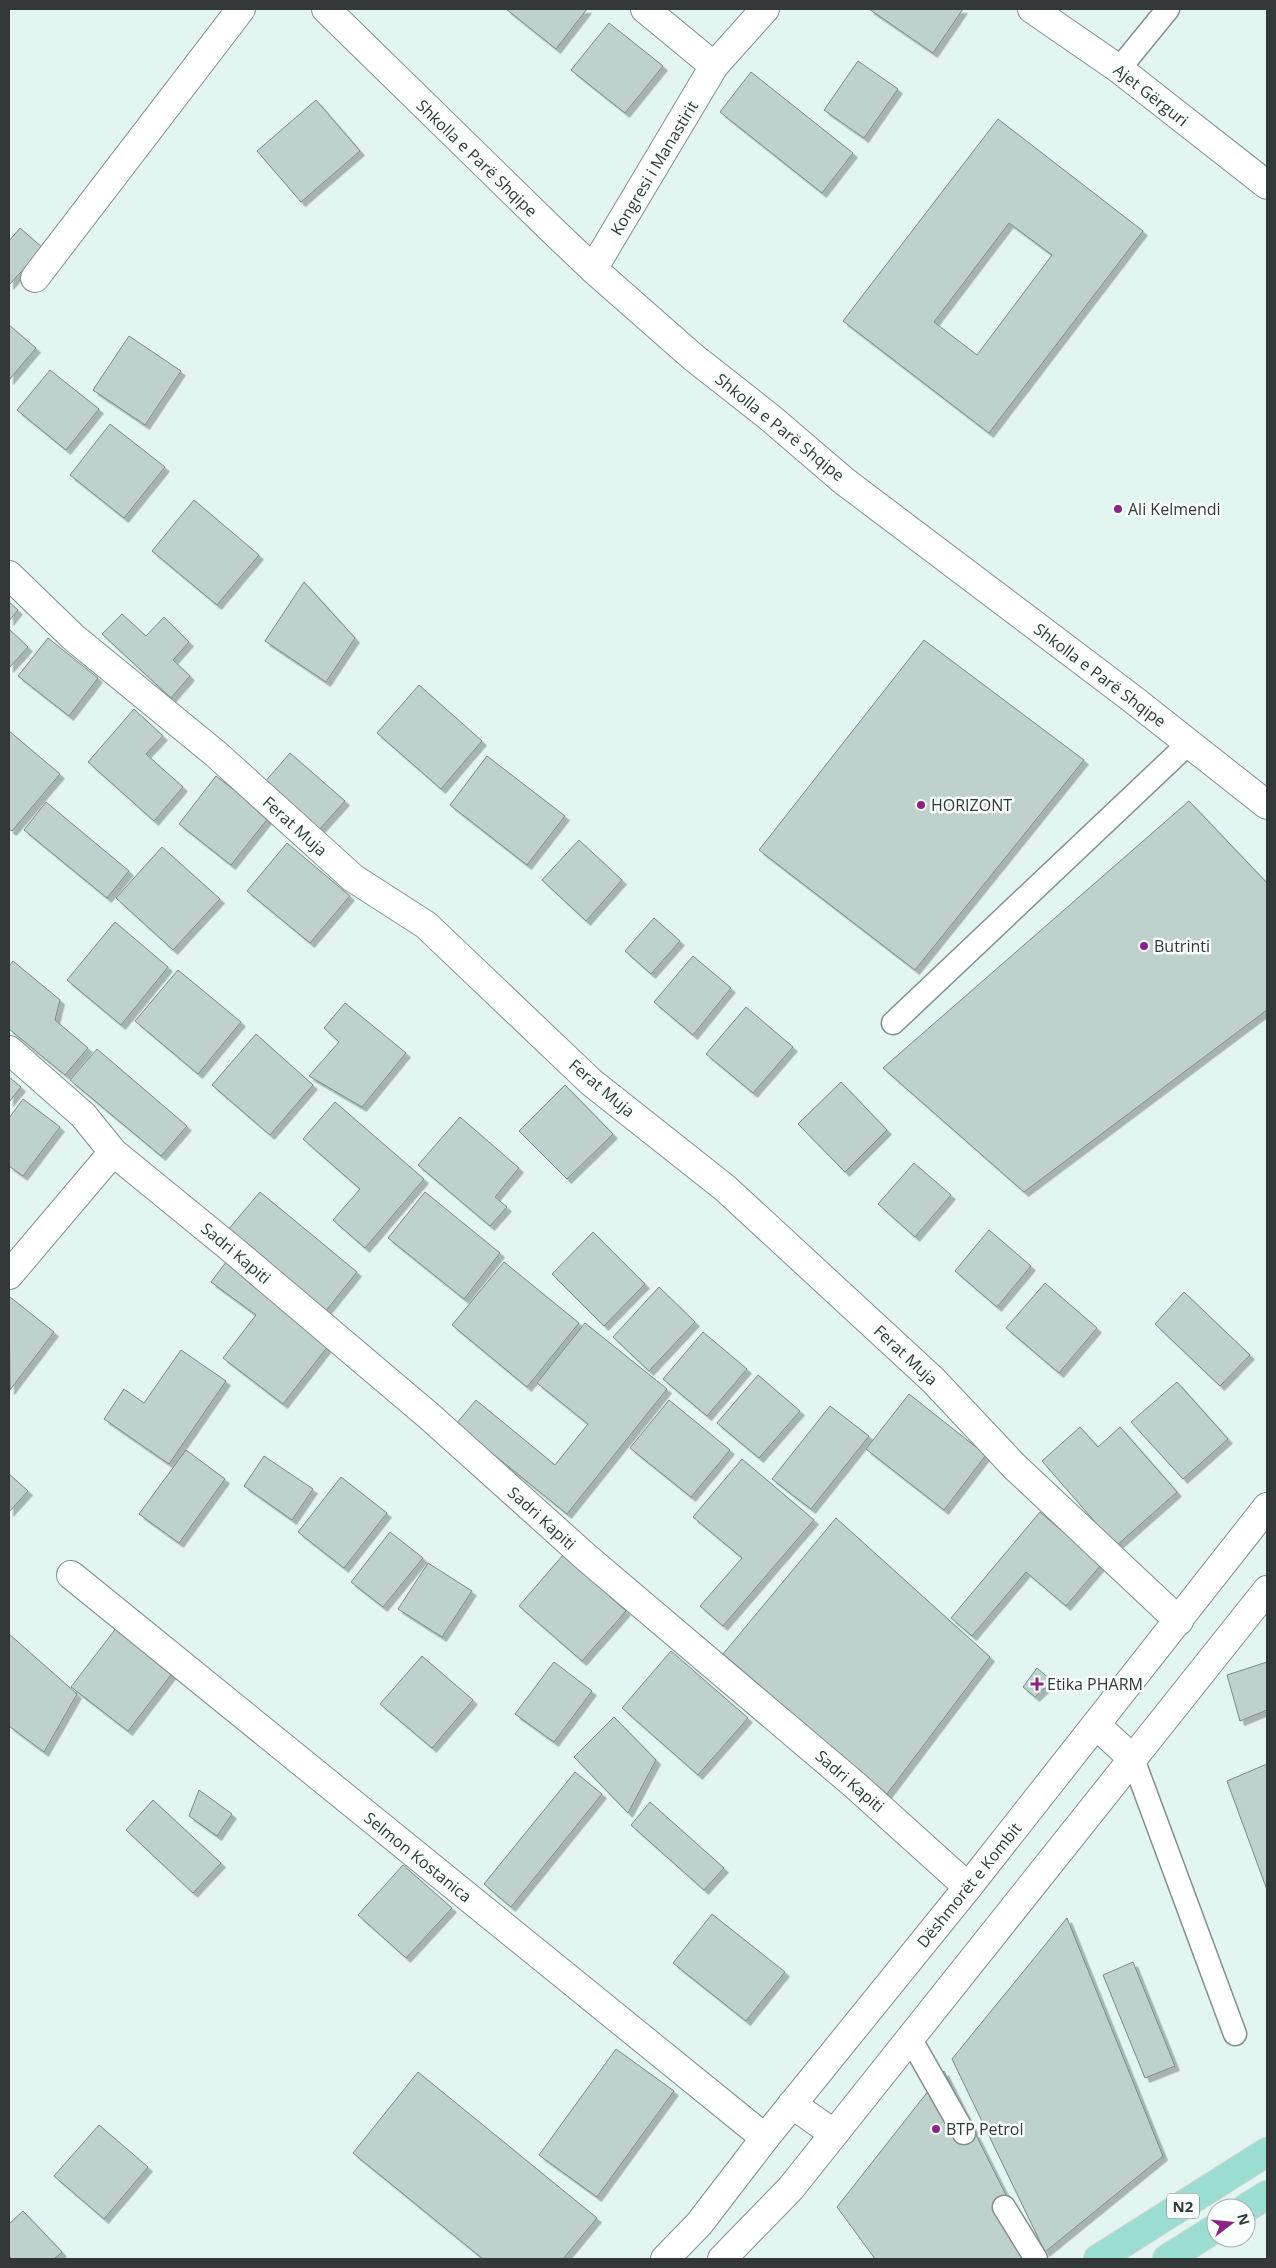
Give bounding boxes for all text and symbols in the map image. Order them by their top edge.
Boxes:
street label: Ajet Gërguri [1109,59,1193,131]
street label: Shkolla e Parë Shqipe [412,94,542,222]
street label: Kongresi i Manastirit [605,96,703,239]
street label: Shkolla e Parë Shqipe [711,368,849,486]
place label: Ali Kelmendi [1128,498,1221,520]
marker: Ali Kelmendi [1112,503,1124,515]
street label: Shkolla e Parë Shqipe [1029,618,1171,732]
street label: Ferat Muja [258,791,332,861]
place label: HORIZONT [931,794,1012,816]
marker: HORIZONT [915,799,927,811]
place label: Butrinti [1154,935,1210,957]
marker: Butrinti [1138,940,1150,952]
street label: Ferat Muja [564,1054,640,1122]
street label: Sadri Kapiti [197,1217,275,1289]
street label: Ferat Muja [869,1320,943,1390]
street label: Sadri Kapiti [503,1482,581,1554]
place label: Etika PHARM [1047,1673,1143,1695]
marker: Etika PHARM [1031,1678,1043,1690]
street label: Sadri Kapiti [811,1745,889,1817]
street label: Selmon Kostanica [360,1807,476,1907]
street label: Dëshmorët e Kombit [912,1818,1026,1952]
place label: BTP Petrol [946,2118,1023,2140]
marker: BTP Petrol [930,2123,942,2135]
road number: N2 [1167,2194,1199,2218]
north arrow [1206,2198,1256,2248]
text: N [1233,2211,1255,2227]

